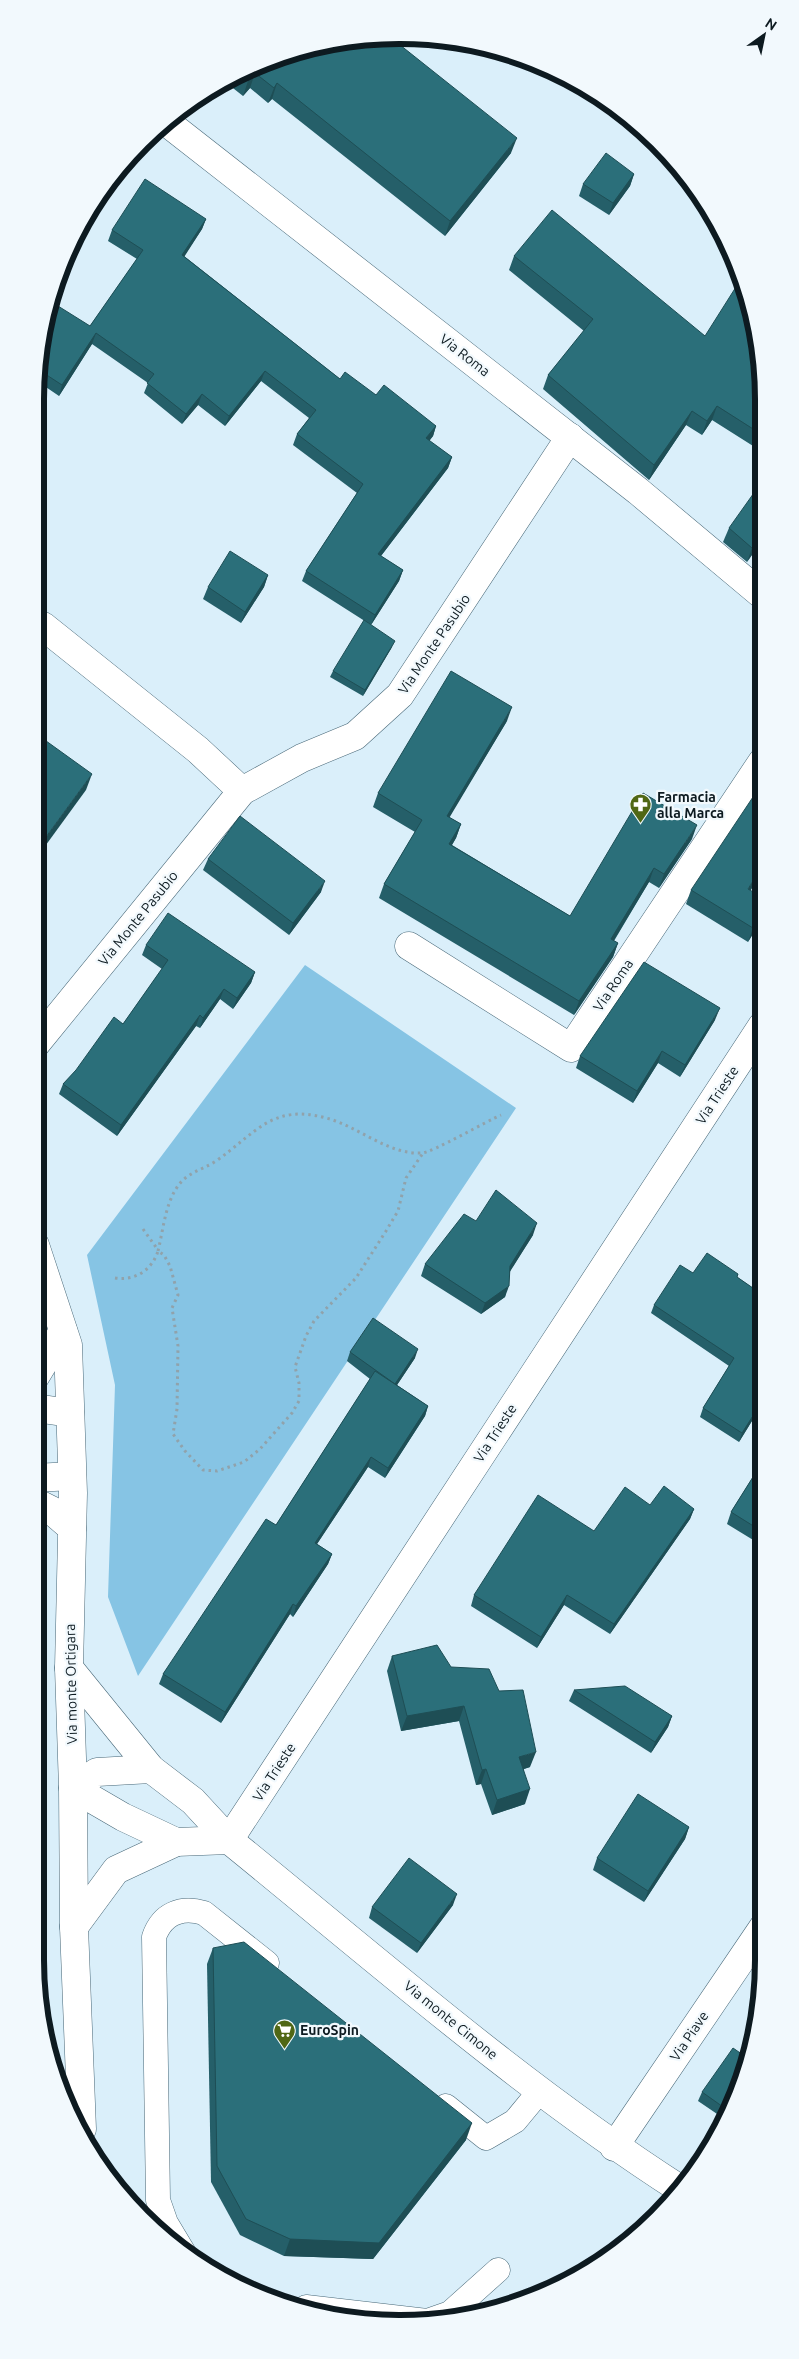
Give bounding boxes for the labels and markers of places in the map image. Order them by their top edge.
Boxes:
place label: Farmacia alla Marca [657,789,724,821]
pharmacy icon: Farmacia alla Marca [629,793,653,824]
supermarket icon: EuroSpin [272,2018,296,2049]
place label: EuroSpin [300,2022,359,2038]

